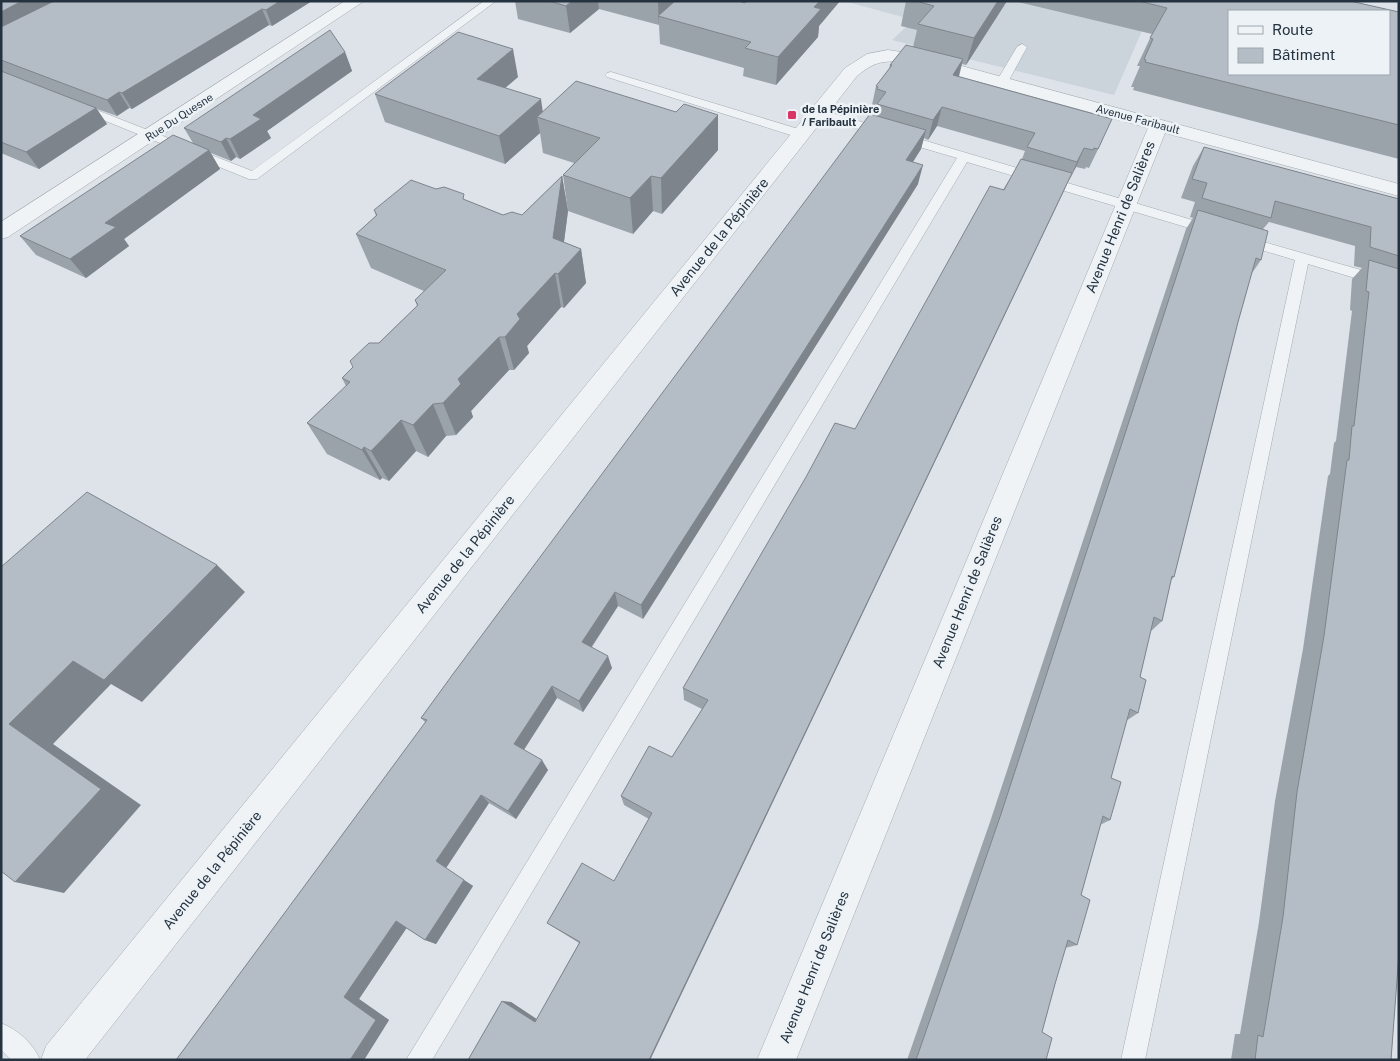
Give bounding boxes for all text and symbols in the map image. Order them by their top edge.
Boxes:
legend [1228,10,1390,75]
text: Route [1272,21,1313,38]
text: Bâtiment [1272,46,1335,63]
street label: Rue Du Quesne [143,91,215,143]
street label: Avenue Faribault [1095,102,1181,136]
place label: de la Pépinière / Faribault [802,103,879,128]
marker: de la Pépinière / Faribault [786,109,798,121]
street label: Avenue Henri de Salières [1082,139,1158,295]
street label: Avenue de la Pépinière [666,175,772,299]
street label: Avenue de la Pépinière [412,492,518,616]
street label: Avenue Henri de Salières [929,514,1005,670]
street label: Avenue de la Pépinière [159,808,265,932]
street label: Avenue Henri de Salières [776,889,852,1045]

